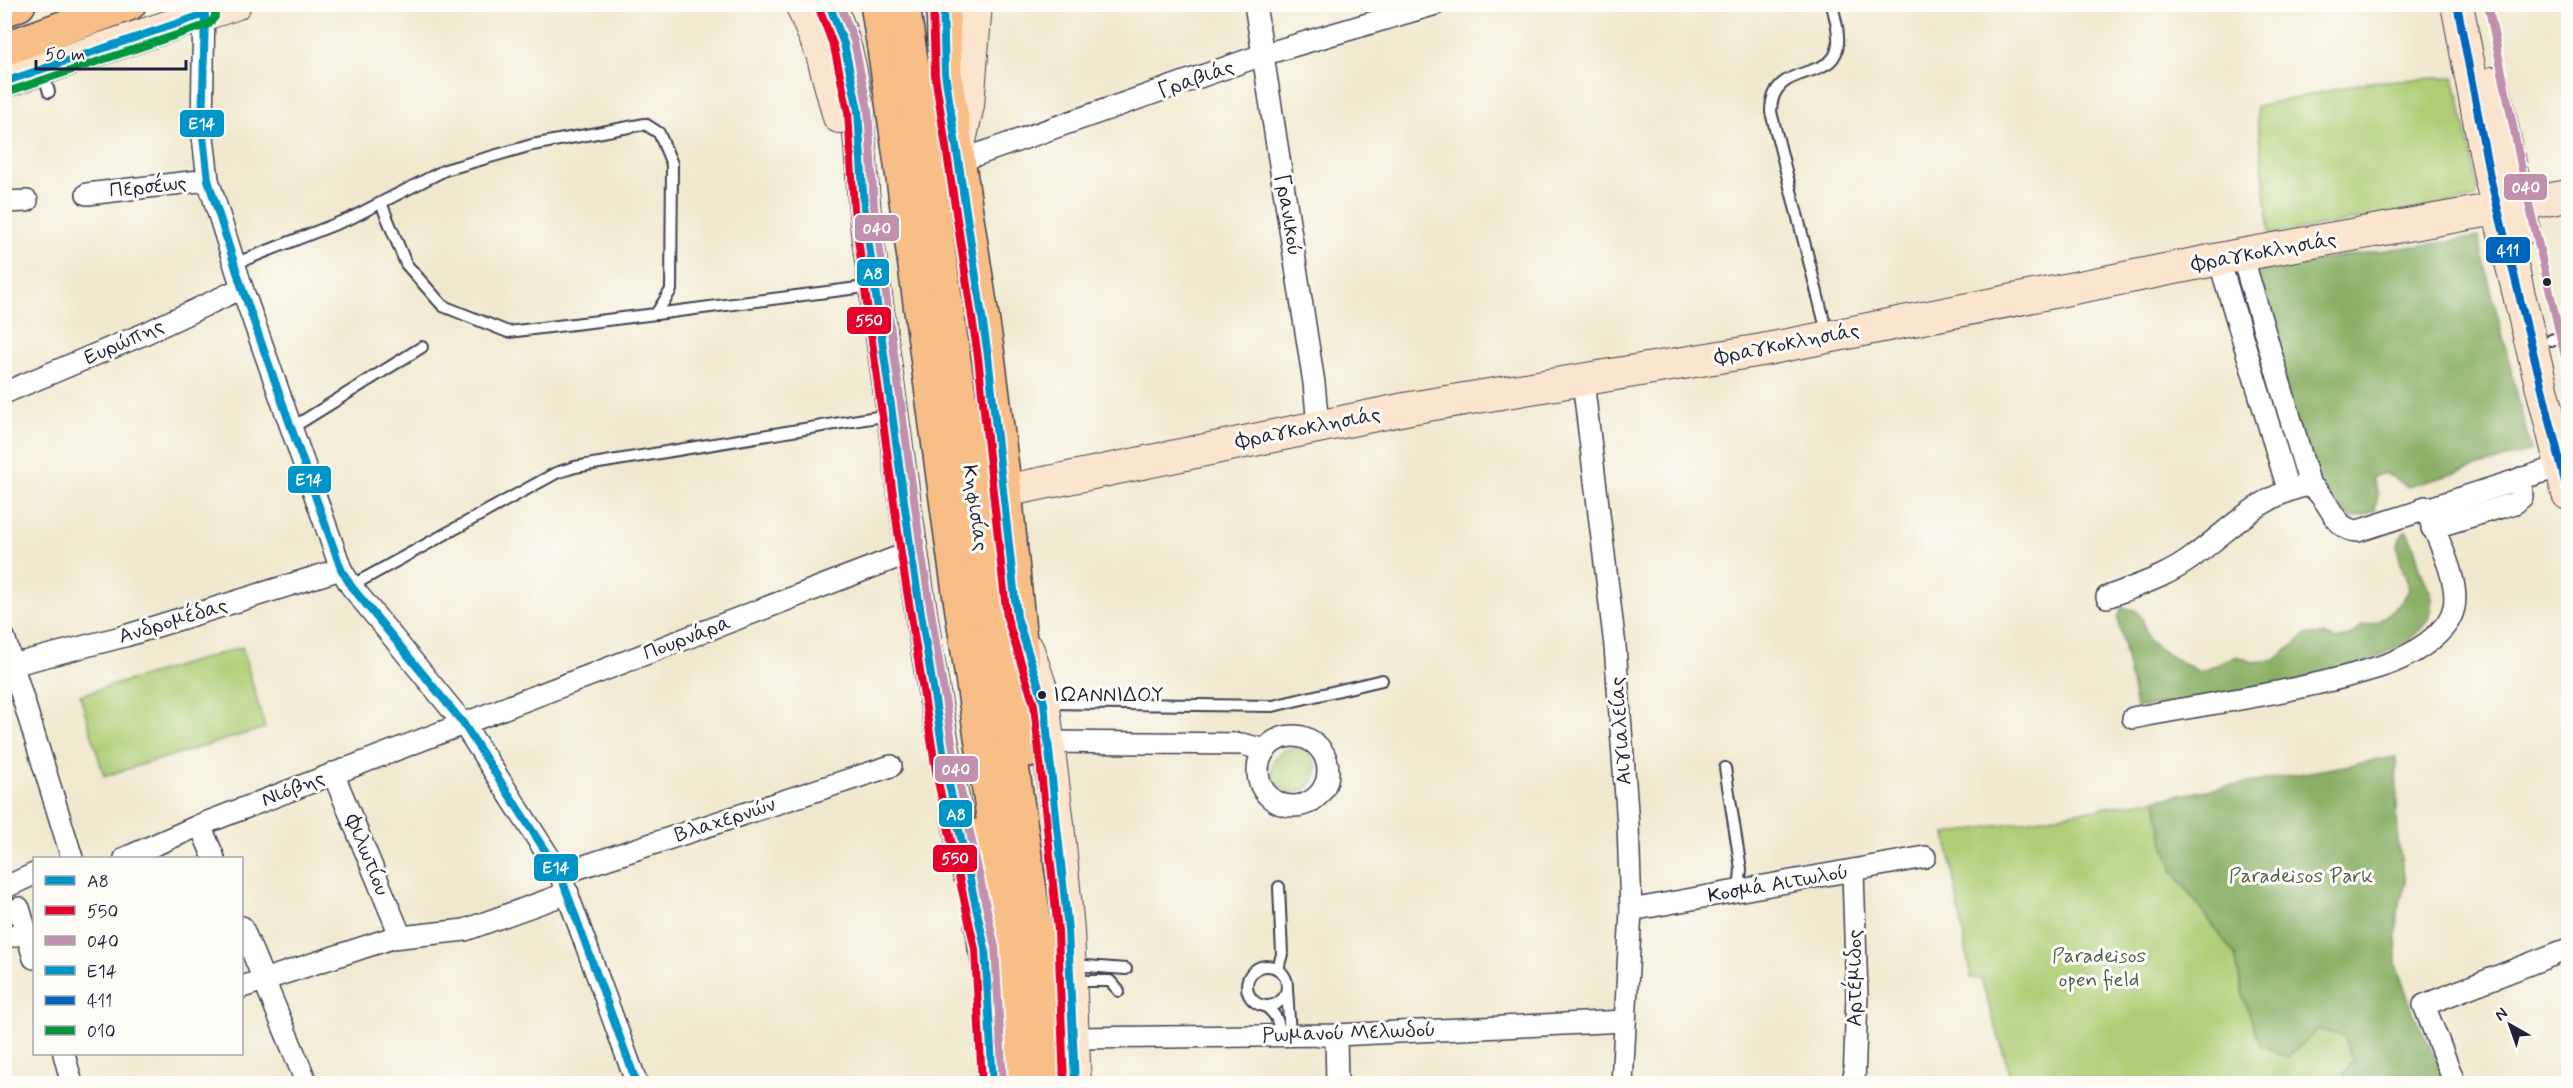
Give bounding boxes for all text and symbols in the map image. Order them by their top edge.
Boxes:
scale bar [36,33,186,71]
text: 50 m [45,43,85,67]
street label: Γραβιάς [1154,53,1238,105]
line badge: Ε14 [179,109,225,138]
text: Ε14 [189,114,216,135]
street label: Περσέως [108,168,188,205]
street label: Γρανικού [1268,172,1308,258]
line badge: 040 [2503,173,2548,201]
text: 040 [2512,178,2540,199]
line badge: 040 [854,214,900,242]
text: 040 [863,219,891,240]
street label: Φραγκοκλησιάς [2188,225,2339,279]
line badge: 411 [2485,236,2531,264]
text: 411 [2497,241,2519,262]
line badge: A8 [856,258,890,287]
text: A8 [863,264,883,285]
unlabelled marker [2541,276,2553,288]
line badge: 550 [846,306,892,335]
text: 550 [855,311,883,332]
street label: Ευρώπης [80,312,168,372]
street label: Φραγκοκλησιάς [1711,316,1862,372]
street label: Φραγκοκλησιάς [1232,400,1383,456]
street label: Κηφισίας [955,463,995,553]
line badge: Ε14 [287,465,332,494]
text: Ε14 [296,470,323,491]
street label: Ανδρομέδας [115,590,231,651]
street label: Πουρνάρα [639,609,735,667]
street label: Αιγιαλείας [1603,676,1639,786]
place label: ΙΩΑΝΝΙΔΟΥ [1053,682,1164,709]
marker: ΙΩΑΝΝΙΔΟΥ [1036,689,1048,701]
line badge: 040 [934,755,979,783]
text: 040 [942,760,970,781]
street label: Νιόβης [257,764,329,814]
street label: Βλαχερνών [671,791,779,849]
line badge: A8 [938,799,973,828]
text: A8 [946,805,966,826]
street label: Φιλωτίου [338,809,396,900]
line badge: 550 [932,844,978,873]
text: 550 [941,849,969,870]
line badge: Ε14 [533,853,579,882]
legend [33,857,243,1055]
text: Ε14 [543,858,570,879]
street label: Κοσμά Αιτωλού [1706,858,1850,910]
park label: Paradeisos Park [2229,862,2373,890]
text: A8 [87,870,109,894]
text: 550 [87,900,118,924]
street label: Αρτέμιδος [1840,929,1869,1027]
text: 040 [87,930,119,954]
park label: Paradeisos open field [2052,942,2146,994]
text: Ε14 [87,960,117,984]
text: 411 [87,990,112,1014]
north arrow [2480,995,2540,1055]
text: N [2490,1003,2512,1026]
street label: Ρωμανού Μελωδού [1262,1016,1436,1050]
text: 010 [87,1020,116,1044]

